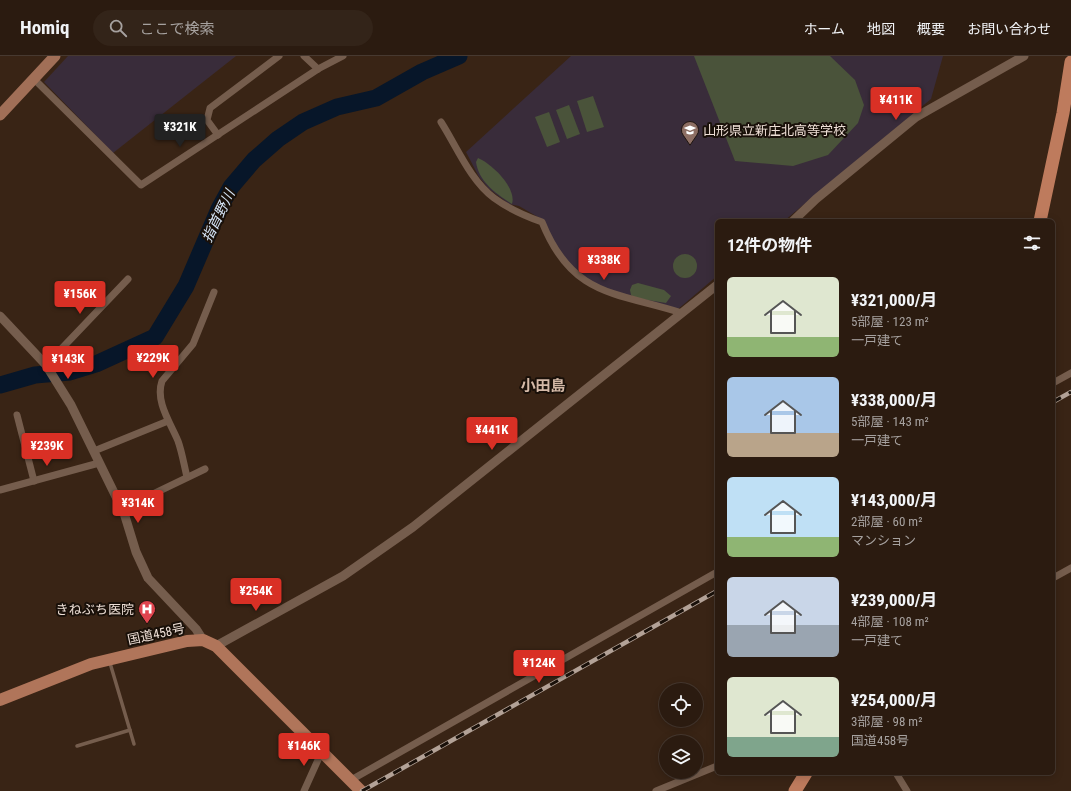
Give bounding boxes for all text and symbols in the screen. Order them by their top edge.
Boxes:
search box [93,10,373,46]
text: Homiq [20,16,69,39]
icon: search [107,17,129,39]
text: ここで検索 [139,20,214,38]
text: ホーム [803,21,845,37]
text: 地図 [867,21,895,37]
text: 概要 [917,21,945,37]
text: お問い合わせ [967,21,1051,37]
pin: ¥411K [868,87,924,121]
text: ¥411K [879,92,913,107]
pin: ¥321K [152,114,208,148]
text: ¥321K [163,119,197,134]
school or university icon: 山形県立新庄北高等学校 [680,120,700,145]
place label: 山形県立新庄北高等学校 [703,123,846,138]
water label: 指首野川 [199,186,238,245]
icon: filters [1021,232,1043,254]
text: 12件の物件 [727,235,812,255]
pin: ¥338K [576,247,632,281]
text: ¥338K [587,252,621,267]
pin: ¥156K [52,281,108,315]
text: ¥156K [63,286,97,301]
text: ¥321,000/月 [851,290,937,310]
icon: home [759,293,807,341]
text: 5部屋 · 123 m² [851,314,929,329]
text: 一戸建て [851,333,903,348]
pin: ¥229K [125,345,181,379]
pin: ¥143K [40,346,96,380]
text: ¥229K [136,350,170,365]
text: ¥143K [51,351,85,366]
district label: 小田島 [520,377,566,395]
text: ¥338,000/月 [851,390,937,410]
icon: home [759,393,807,441]
text: 5部屋 · 143 m² [851,414,929,429]
pin: ¥441K [464,417,520,451]
text: ¥441K [475,422,509,437]
pin: ¥239K [19,433,75,467]
text: 一戸建て [851,433,903,448]
text: ¥239K [30,438,64,453]
pin: ¥314K [110,490,166,524]
text: ¥143,000/月 [851,490,937,510]
icon: home [759,493,807,541]
text: ¥314K [121,495,155,510]
text: 2部屋 · 60 m² [851,514,922,529]
text: マンション [851,533,916,548]
pin: ¥254K [228,578,284,612]
text: ¥254K [239,583,273,598]
text: ¥239,000/月 [851,590,937,610]
icon: home [759,593,807,641]
hospital icon: きねぶち医院 [137,599,157,624]
place label: きねぶち医院 [56,602,134,617]
text: 4部屋 · 108 m² [851,614,929,629]
street label: 国道458号 [126,621,186,647]
text: 一戸建て [851,633,903,648]
pin: ¥124K [511,650,567,684]
text: ¥124K [522,655,556,670]
map controls [659,683,703,779]
button: locate [659,683,703,727]
text: ¥254,000/月 [851,690,937,710]
icon: home [759,693,807,741]
text: 3部屋 · 98 m² [851,714,922,729]
pin: ¥146K [276,733,332,767]
text: 国道458号 [851,733,909,748]
button: layers [659,735,703,779]
text: ¥146K [287,738,321,753]

